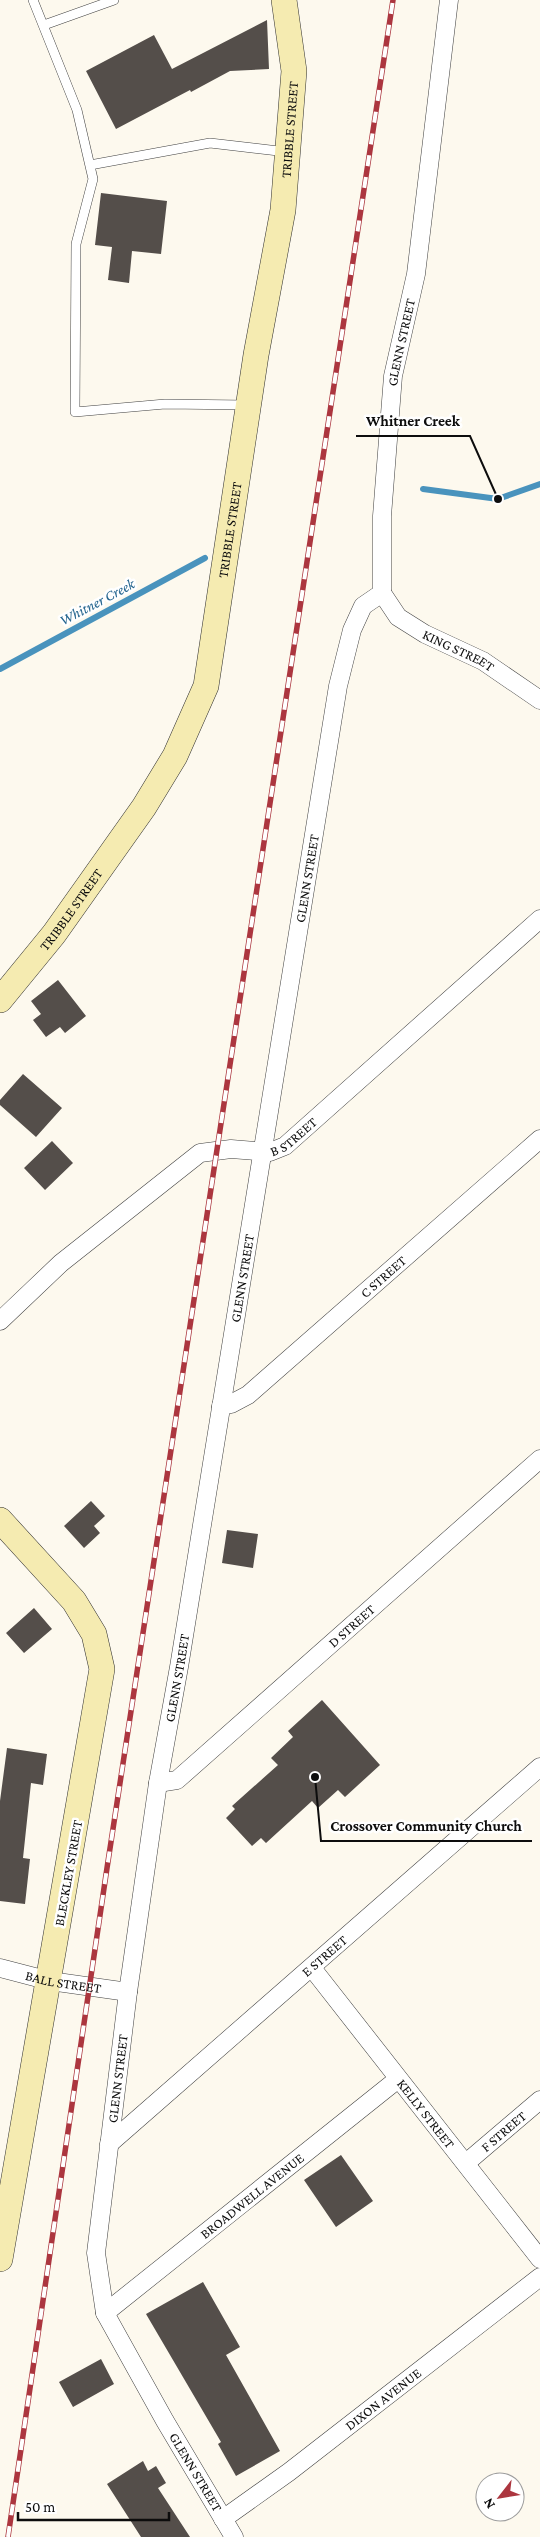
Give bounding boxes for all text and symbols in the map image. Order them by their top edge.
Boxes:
street label: TRIBBLE STREET [278,80,301,179]
street label: GLENN STREET [384,297,418,387]
callout: Whitner Creek [356,406,470,436]
text: Whitner Creek [365,413,461,429]
street label: TRIBBLE STREET [214,480,245,579]
water label: Whitner Creek [57,575,138,628]
street label: KING STREET [420,626,498,675]
street label: GLENN STREET [292,833,322,924]
street label: TRIBBLE STREET [36,865,106,954]
street label: B STREET [268,1113,320,1159]
street label: GLENN STREET [227,1233,257,1324]
street label: C STREET [357,1252,409,1301]
street label: D STREET [325,1601,378,1651]
street label: GLENN STREET [161,1632,192,1723]
callout: Crossover Community Church [321,1811,532,1841]
street label: BLECKLEY STREET [51,1818,85,1927]
text: Crossover Community Church [330,1818,522,1834]
street label: E STREET [298,1931,350,1980]
street label: BALL STREET [24,1967,103,1996]
street label: GLENN STREET [104,2033,131,2124]
street label: KELLY STREET [394,2076,458,2152]
street label: F STREET [477,2107,529,2155]
street label: BROADWELL AVENUE [197,2149,307,2242]
street label: DIXON AVENUE [342,2364,424,2433]
street label: GLENN STREET [166,2430,226,2515]
north arrow [475,2472,525,2522]
scale bar [18,2490,169,2522]
text: N [479,2495,498,2512]
text: 50 m [25,2499,55,2515]

